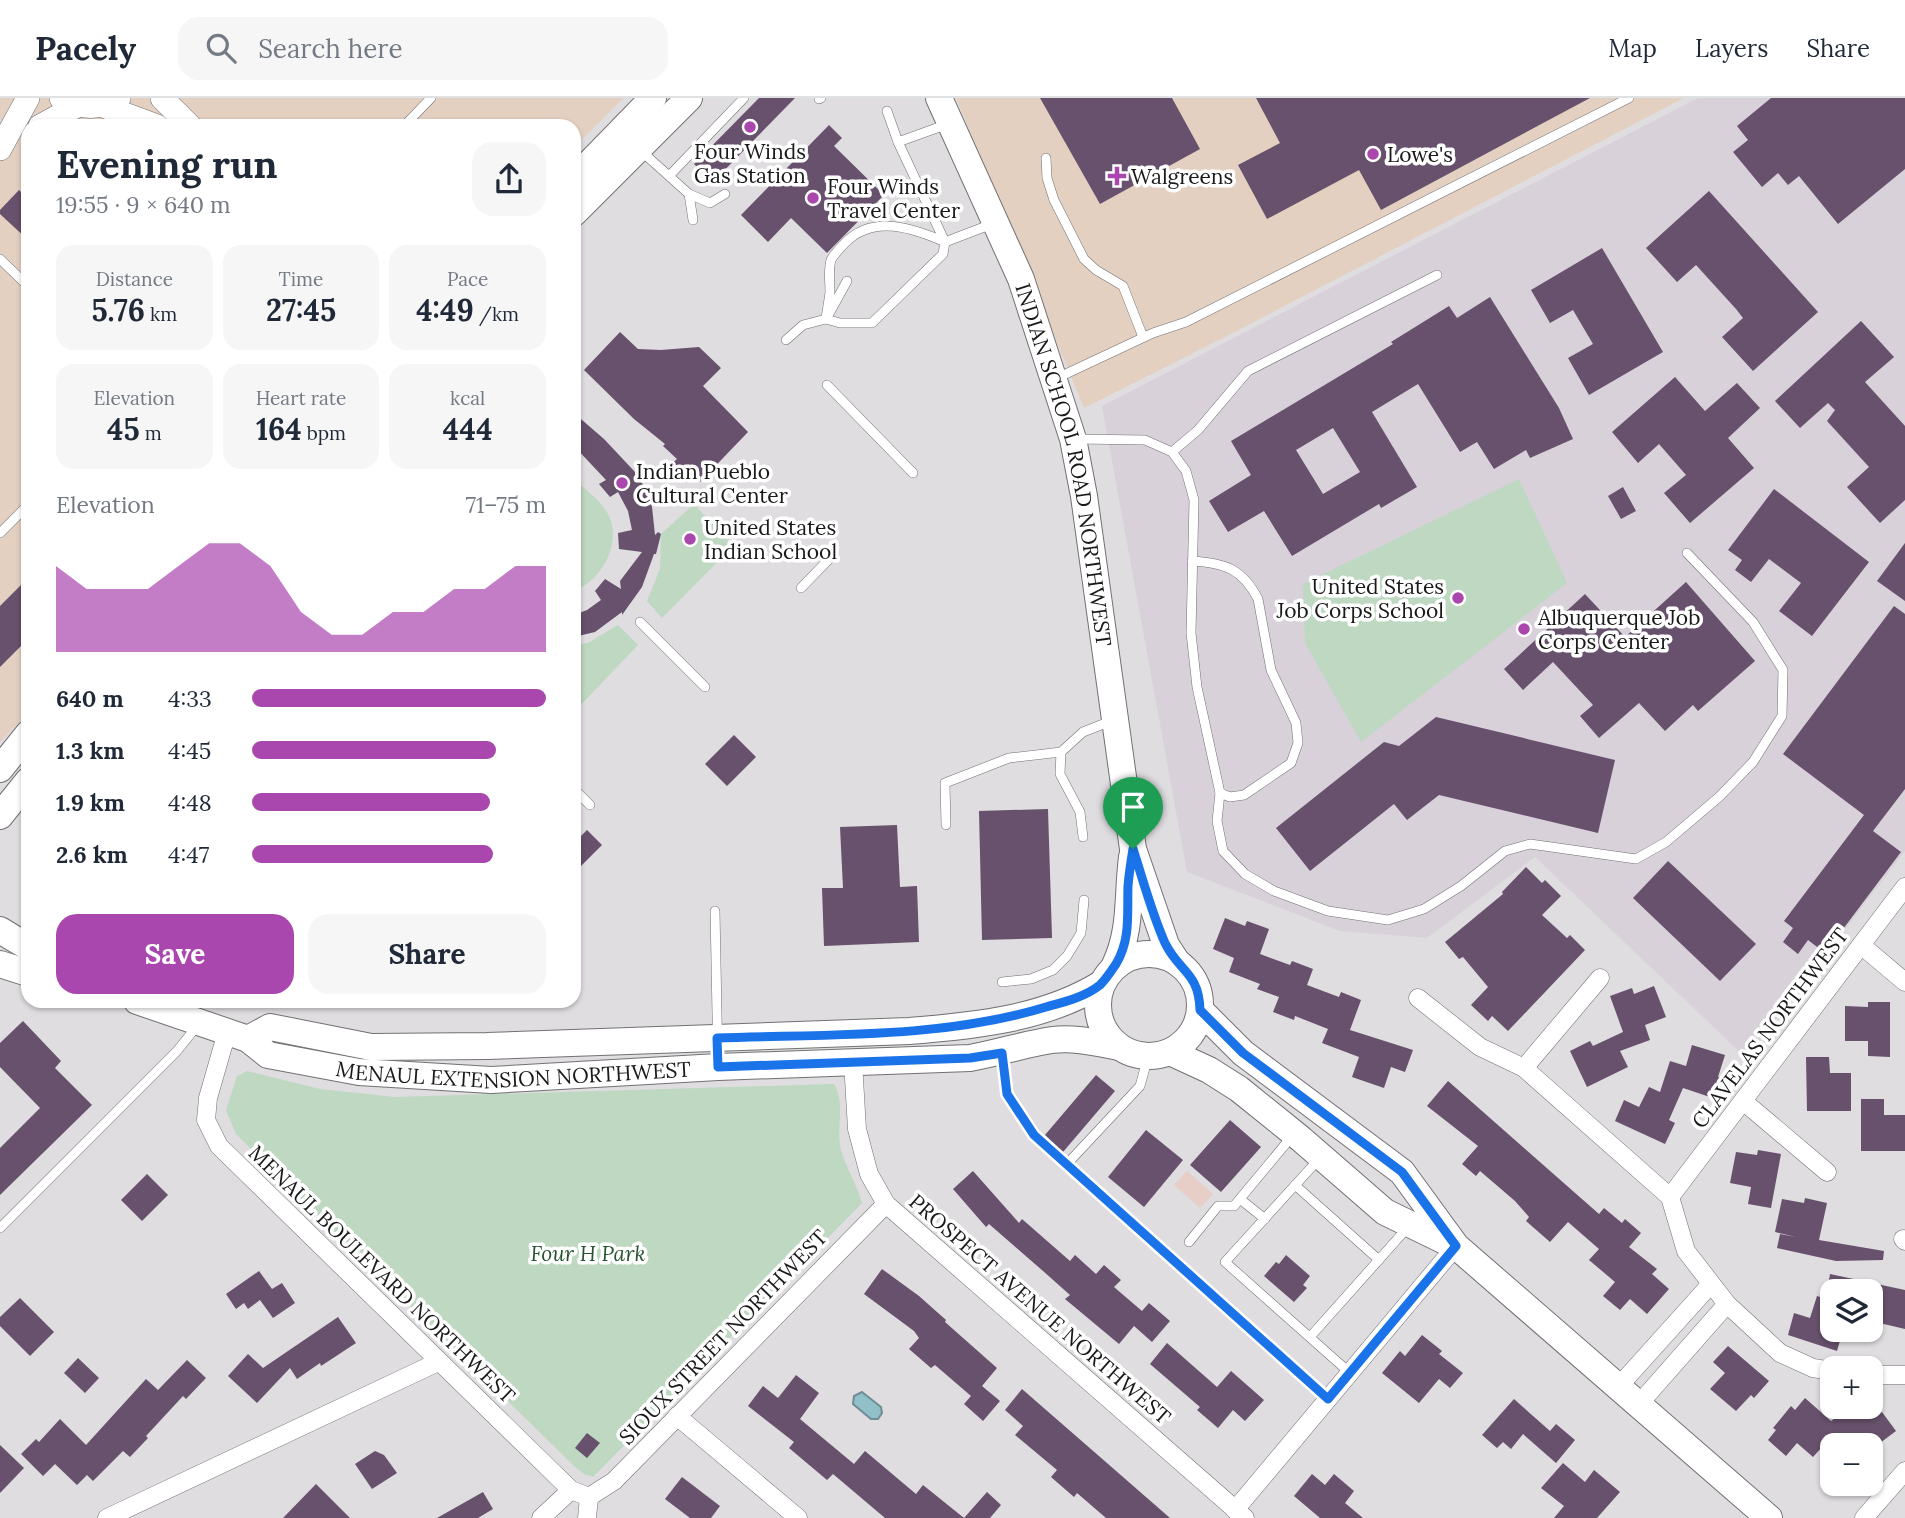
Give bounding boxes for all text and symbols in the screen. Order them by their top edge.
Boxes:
search box [178,17,668,80]
text: Pacely [35,27,136,69]
icon: search [202,29,240,67]
text: Search here [258,32,402,65]
text: Map [1608,33,1657,64]
text: Layers [1695,33,1768,64]
text: Share [1806,33,1870,64]
marker: Four Winds Gas Station [742,119,758,135]
place label: Four Winds Gas Station [694,138,806,189]
text: Evening run [56,140,278,188]
place label: Lowe's [1387,141,1453,168]
button: share [472,142,546,216]
marker: Lowe's [1365,146,1381,162]
place label: Walgreens [1131,163,1233,190]
marker: Walgreens [1109,168,1125,184]
place label: Four Winds Travel Center [827,173,960,224]
text: 19:55 · 9 × 640 m [56,190,231,219]
marker: Four Winds Travel Center [805,190,821,206]
text: Distance [96,267,173,291]
text: Time [279,267,323,291]
text: Pace [447,267,488,291]
street label: INDIAN SCHOOL ROAD NORTHWEST [1010,280,1118,648]
text: 5.76 [91,291,145,329]
text: 27:45 [266,291,336,329]
text: 4:49 [416,291,474,329]
text: km [145,302,177,326]
text: /km [474,302,519,326]
text: Elevation [94,386,175,410]
text: Heart rate [256,386,346,410]
text: kcal [450,386,485,410]
text: 45 [107,410,140,448]
text: 164 [256,410,302,448]
text: 444 [443,410,493,448]
text: m [140,421,162,445]
text: bpm [302,421,346,445]
place label: Indian Pueblo Cultural Center [636,458,788,509]
marker: Indian Pueblo Cultural Center [614,475,630,491]
text: Elevation [56,490,155,519]
text: 71–75 m [465,490,546,519]
place label: United States Indian School [704,514,837,565]
marker: United States Indian School [682,531,698,547]
place label: United States Job Corps School [1275,573,1444,624]
marker: United States Job Corps School [1450,590,1466,606]
place label: Albuquerque Job Corps Center [1537,604,1700,655]
marker: Albuquerque Job Corps Center [1516,621,1532,637]
text: 640 m [56,684,124,713]
text: 4:33 [168,684,212,713]
text: 1.3 km [56,736,124,765]
text: 4:45 [168,736,211,765]
pin [1103,777,1163,849]
text: 1.9 km [56,788,125,817]
text: 4:48 [168,788,212,817]
icon: arrive [1114,788,1152,826]
text: 2.6 km [56,840,128,869]
text: 4:47 [168,840,209,869]
button: Save [56,914,294,994]
button: Share [308,914,546,994]
street label: CLAVELAS NORTHWEST [1686,922,1854,1134]
street label: MENAUL EXTENSION NORTHWEST [334,1054,691,1094]
street label: MENAUL BOULEVARD NORTHWEST [243,1139,521,1409]
street label: PROSPECT AVENUE NORTHWEST [904,1188,1176,1430]
street label: SIOUX STREET NORTHWEST [613,1224,833,1450]
park label: Four H Park [531,1240,646,1267]
map controls [1820,1279,1883,1496]
button: layers [1820,1279,1883,1342]
button: + [1820,1356,1883,1419]
button: − [1820,1433,1883,1496]

